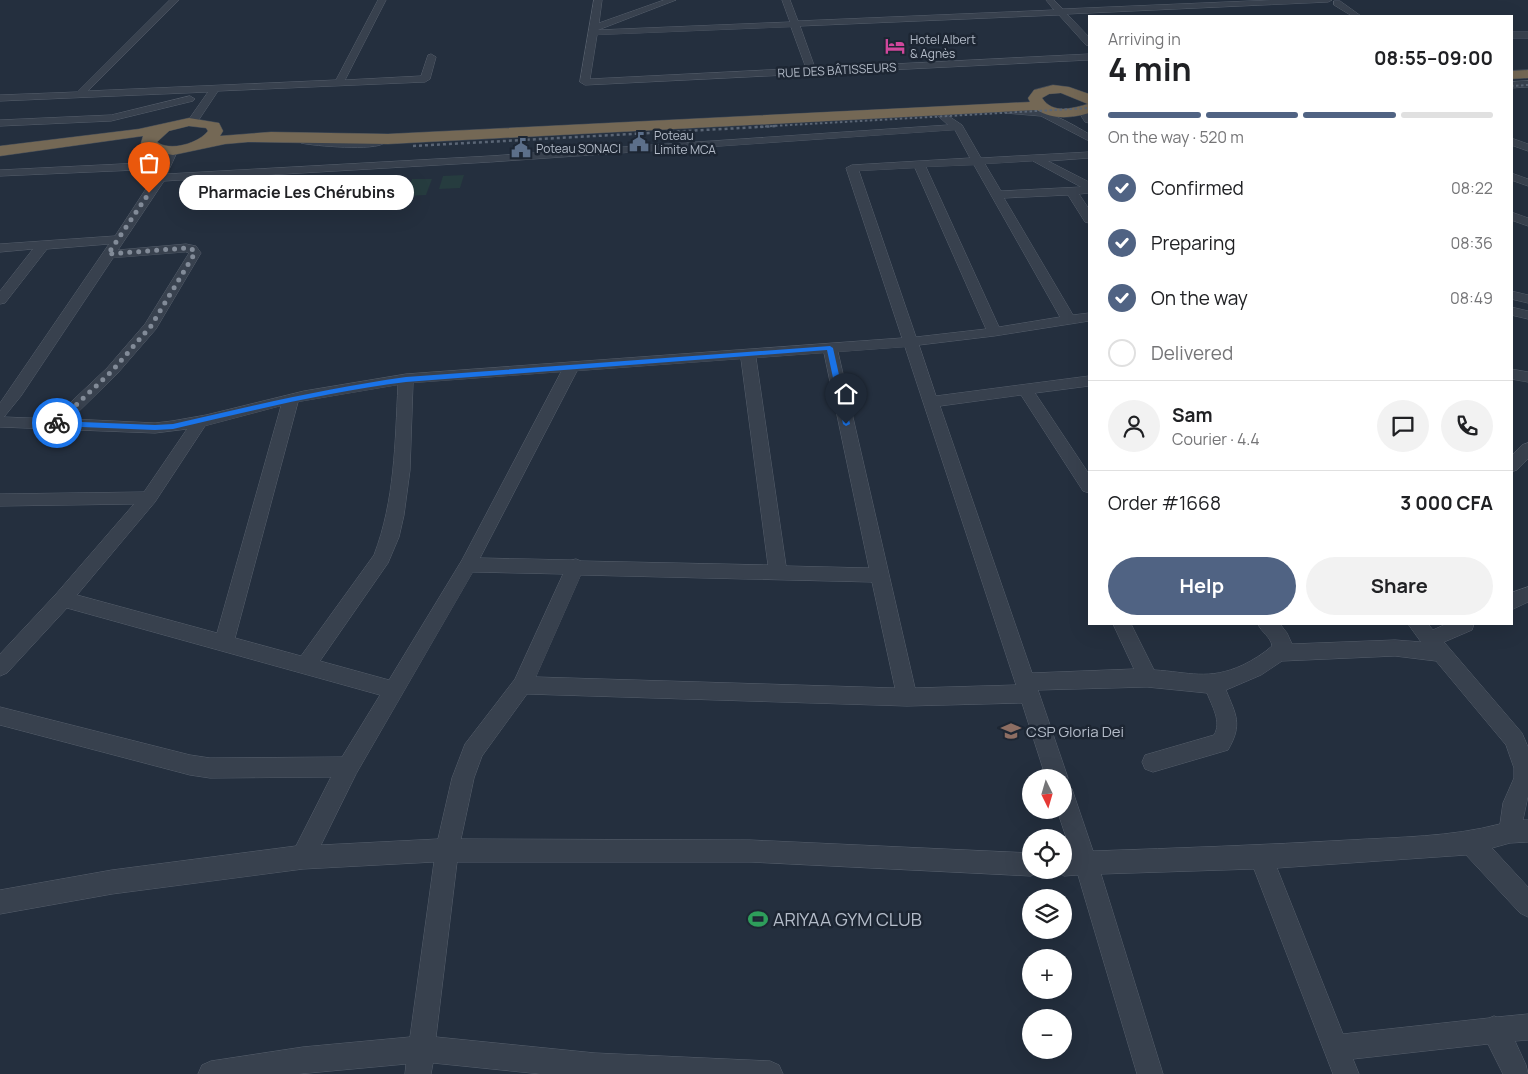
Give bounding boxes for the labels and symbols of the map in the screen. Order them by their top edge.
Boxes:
place label: Hotel Albert & Agnès [910,31,976,62]
hotel icon: Hotel Albert & Agnès [884,35,906,57]
street label: RUE DES BÂTISSEURS [777,58,897,82]
place label: Poteau Limite MCA [654,127,716,158]
public building icon: Poteau Limite MCA [628,131,650,153]
public building icon: Poteau SONACI [510,137,532,159]
place label: Poteau SONACI [536,140,621,157]
pin [128,142,170,193]
callout: Pharmacie Les Chérubins [179,176,414,210]
pin [825,373,867,424]
courier [32,398,82,448]
school or university icon: CSP Gloria Dei [1000,720,1022,742]
place label: CSP Gloria Dei [1026,721,1124,742]
north arrow [1022,769,1072,819]
place label: ARIYAA GYM CLUB [773,907,922,931]
sports icon: ARIYAA GYM CLUB [747,908,769,930]

